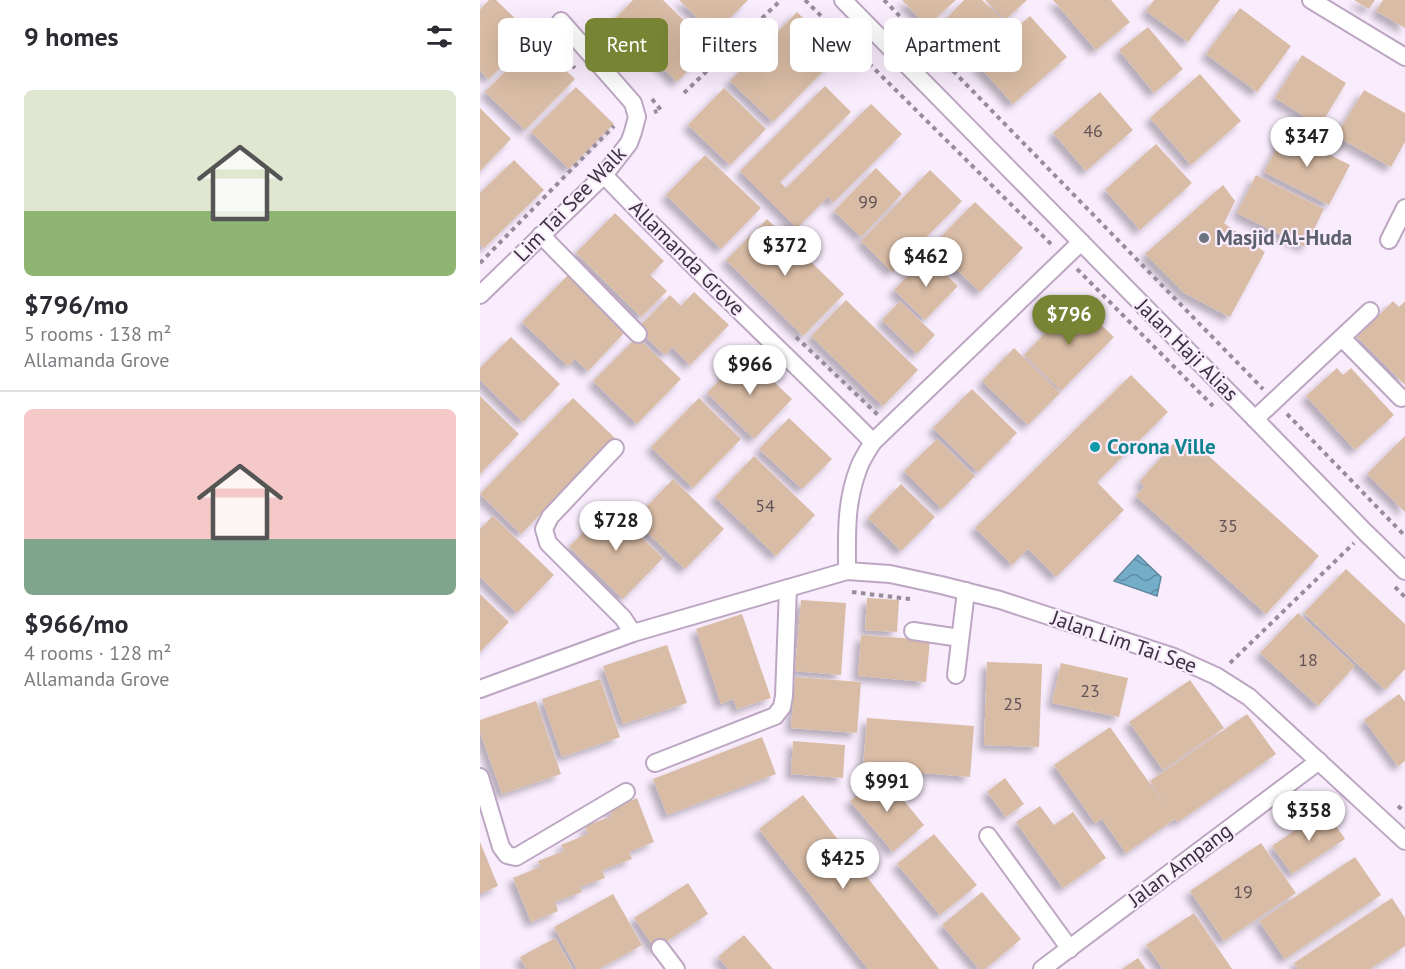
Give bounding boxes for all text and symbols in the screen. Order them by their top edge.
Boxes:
chip: Buy [498,18,573,72]
chip: Rent [585,18,668,72]
chip: Filters [680,18,778,72]
chip: New [790,18,872,72]
chip: Apartment [884,18,1022,72]
text: 9 homes [24,20,119,53]
icon: filters [423,20,456,53]
pin: $347 [1271,117,1343,168]
house number: 46 [1083,119,1103,142]
text: $347 [1284,123,1330,149]
icon: home [186,129,294,237]
street label: Lim Tai See Walk [508,140,632,267]
house number: 99 [858,190,878,213]
street label: Allamanda Grove [624,194,751,321]
place label: Masjid Al-Huda [1216,224,1352,251]
pin: $372 [749,226,821,277]
marker: Masjid Al-Huda [1197,231,1211,245]
text: $372 [762,232,808,258]
pin: $462 [890,237,962,288]
text: $462 [903,243,949,269]
text: $796/mo [24,288,128,321]
street label: Jalan Haji Alias [1130,292,1244,407]
pin: $796 [1033,295,1105,346]
text: $796 [1046,301,1092,327]
text: 5 rooms · 138 m² [24,321,171,347]
pin: $966 [714,345,786,396]
text: Allamanda Grove [24,347,170,373]
text: $966 [727,351,773,377]
place label: Corona Ville [1107,433,1216,460]
marker: Corona Ville [1088,440,1102,454]
icon: home [186,448,294,556]
house number: 54 [755,494,775,517]
pin: $728 [580,501,652,552]
text: $728 [593,507,639,533]
house number: 35 [1218,514,1238,537]
street label: Jalan Lim Tai See [1047,604,1200,679]
text: $966/mo [24,607,128,640]
text: 4 rooms · 128 m² [24,640,171,666]
house number: 18 [1298,648,1318,671]
text: Allamanda Grove [24,666,170,692]
house number: 23 [1080,679,1100,702]
house number: 25 [1003,692,1023,715]
pin: $991 [851,762,923,813]
text: $991 [864,768,910,794]
pin: $358 [1273,791,1345,842]
text: $358 [1286,797,1332,823]
street label: Jalan Ampang [1122,817,1237,913]
pin: $425 [807,839,879,890]
text: $425 [820,845,866,871]
house number: 19 [1233,880,1253,903]

